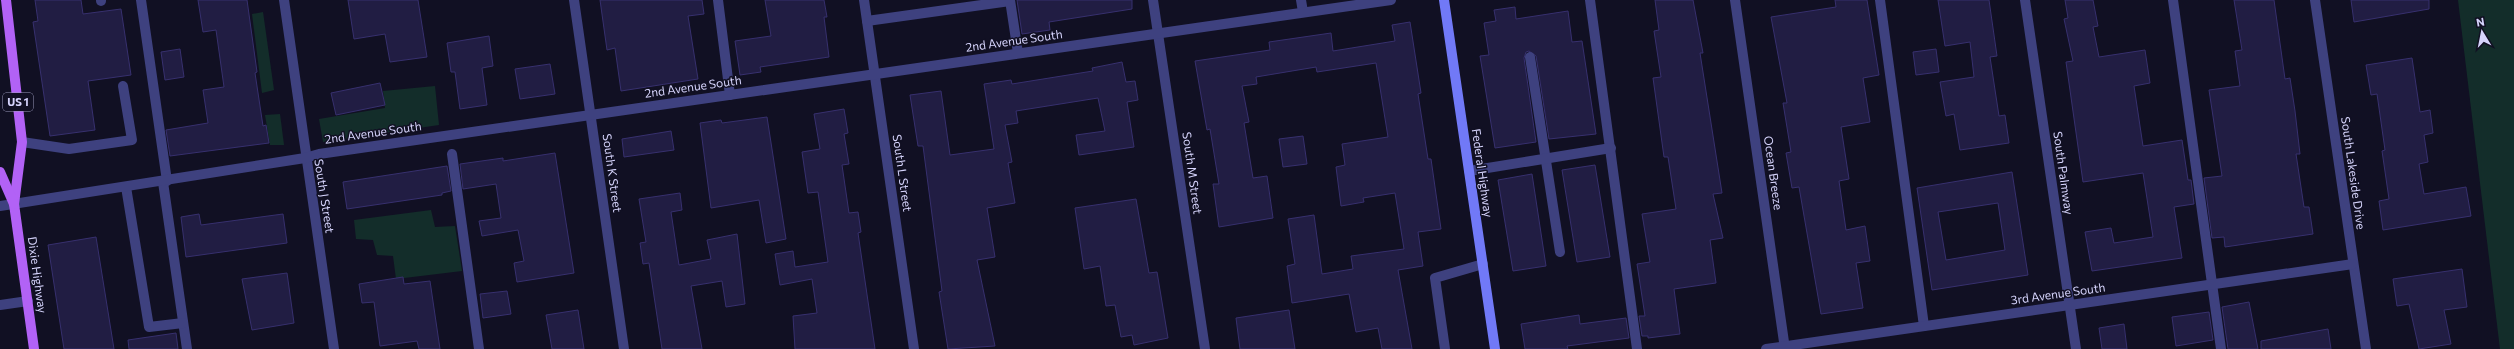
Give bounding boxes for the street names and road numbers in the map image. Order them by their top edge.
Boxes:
street label: 2nd Avenue South [964,26,1063,54]
street label: 2nd Avenue South [643,72,742,100]
road number: US 1 [3,93,33,111]
street label: South Lakeside Drive [2339,116,2369,230]
street label: 2nd Avenue South [323,118,422,146]
street label: Federal Highway [1470,127,1496,218]
street label: South Palmway [2051,130,2077,215]
street label: South M Street [1180,131,1206,215]
street label: South K Street [601,133,625,213]
street label: South L Street [891,133,915,213]
street label: Ocean Breeze [1762,135,1786,211]
street label: South J Street [311,158,338,234]
street label: Dixie Highway [26,236,50,314]
street label: 3rd Avenue South [2010,279,2106,307]

